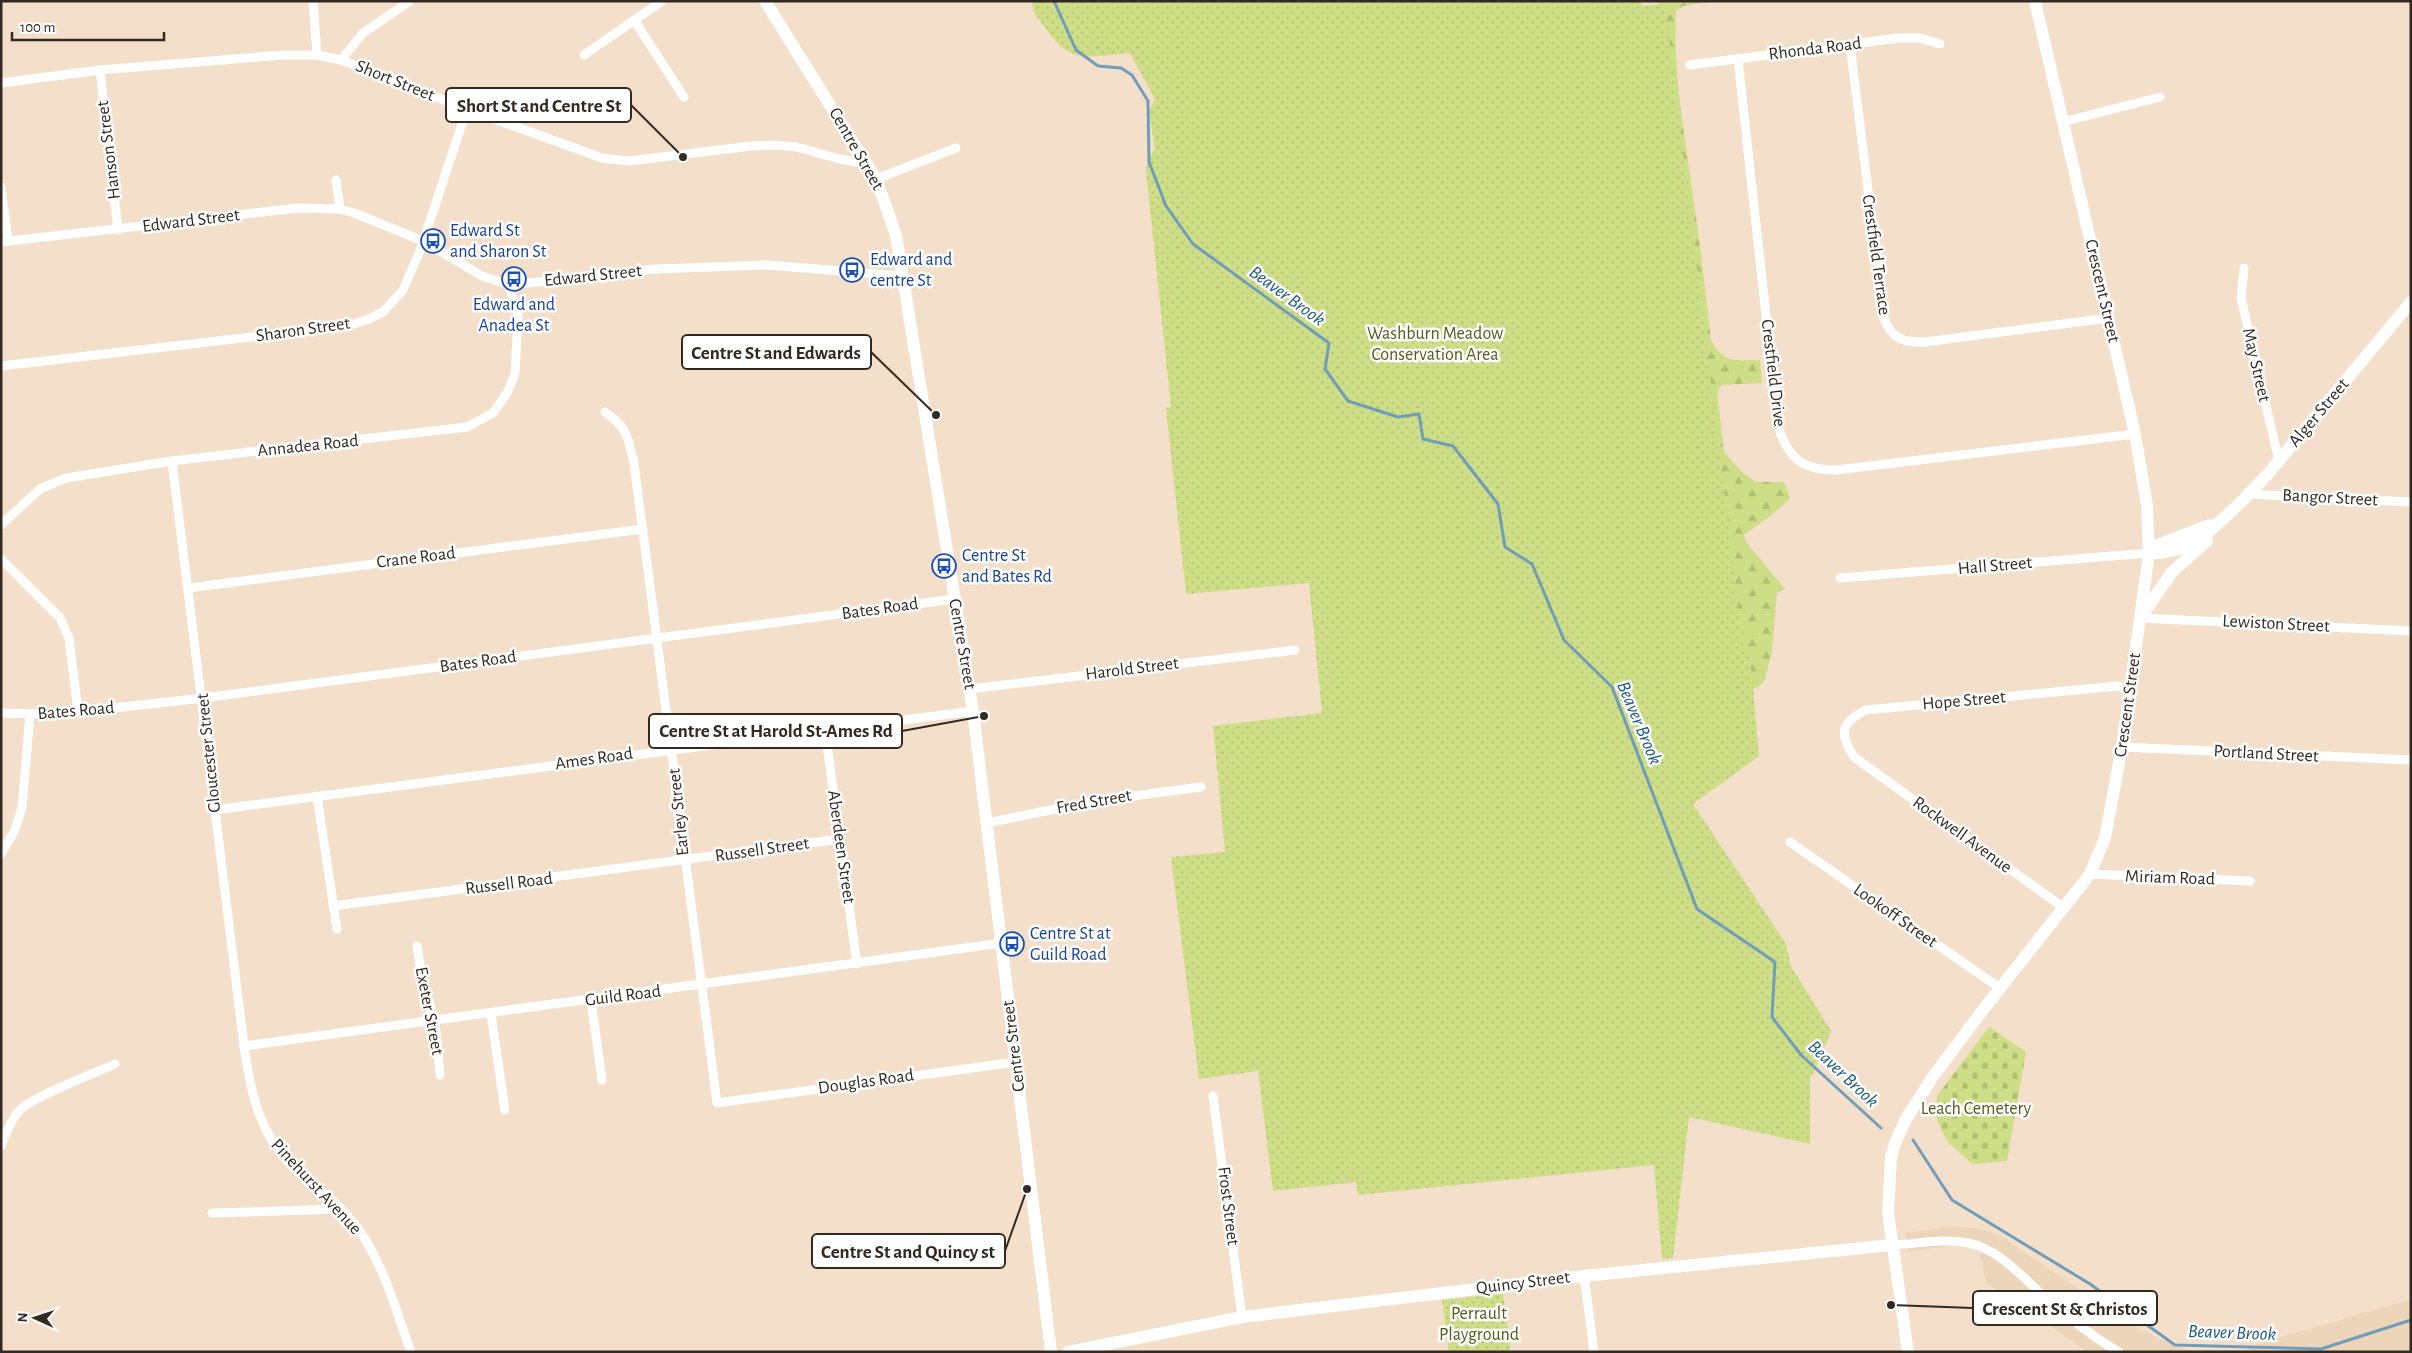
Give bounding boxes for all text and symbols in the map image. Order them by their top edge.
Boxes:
scale bar [12,10,165,42]
text: 100 m [20,20,55,35]
street label: Rhonda Road [1767,34,1863,64]
street label: Short Street [353,57,437,105]
callout: Short St and Centre St [446,88,631,122]
text: Short St and Centre St [457,97,622,116]
street label: Hanson Street [94,99,124,200]
street label: Centre Street [825,105,887,193]
street label: Crestfield Terrace [1859,194,1893,316]
street label: Edward Street [141,206,241,236]
place label: Edward St and Sharon St [450,222,547,261]
bus stop icon: Edward St and Sharon St [420,228,446,254]
street label: Crescent Street [2081,238,2123,345]
place label: Edward and centre St [870,251,952,290]
bus stop icon: Edward and centre St [839,257,865,283]
street label: Edward Street [543,262,643,290]
water label: Beaver Brook [1246,262,1329,330]
bus stop icon: Edward and Anadea St [501,266,527,292]
place label: Edward and Anadea St [473,296,555,335]
street label: Sharon Street [255,314,351,346]
street label: Crestfield Drive [1757,318,1789,428]
park label: Washburn Meadow Conservation Area [1367,325,1503,364]
street label: May Street [2239,326,2273,404]
callout: Centre St and Edwards [682,335,871,369]
text: Centre St and Edwards [691,344,861,363]
street label: Alger Street [2285,375,2353,451]
street label: Annadea Road [257,432,359,460]
street label: Bangor Street [2282,487,2378,510]
street label: Crane Road [376,544,456,572]
place label: Centre St and Bates Rd [962,547,1052,586]
bus stop icon: Centre St and Bates Rd [931,553,957,579]
street label: Hall Street [1957,554,2033,578]
street label: Bates Road [841,595,919,623]
street label: Centre Street [945,597,979,691]
street label: Lewiston Street [2222,612,2330,636]
street label: Bates Road [439,648,517,676]
street label: Crescent Street [2112,651,2144,758]
street label: Harold Street [1084,654,1180,684]
water label: Beaver Brook [1613,679,1665,768]
street label: Hope Street [1922,688,2007,714]
street label: Gloucester Street [194,692,224,814]
street label: Bates Road [37,699,115,723]
callout: Centre St at Harold St-Ames Rd [649,714,902,748]
text: Centre St at Harold St-Ames Rd [659,722,893,741]
street label: Portland Street [2213,742,2319,766]
street label: Ames Road [554,745,634,773]
street label: Earley Street [665,767,693,857]
street label: Fred Street [1055,787,1133,817]
street label: Aberdeen Street [824,789,858,905]
street label: Rockwell Avenue [1909,793,2015,877]
street label: Russell Street [714,834,810,866]
street label: Miriam Road [2125,867,2215,889]
street label: Russell Road [464,870,554,898]
street label: Lookoff Street [1850,881,1940,951]
place label: Centre St at Guild Road [1030,925,1111,964]
bus stop icon: Centre St at Guild Road [999,931,1025,957]
street label: Exeter Street [412,965,446,1057]
street label: Guild Road [584,982,662,1010]
street label: Centre Street [999,999,1029,1093]
water label: Beaver Brook [1804,1037,1882,1111]
street label: Douglas Road [817,1066,915,1098]
park label: Leach Cemetery [1921,1100,2032,1118]
street label: Pinehurst Avenue [267,1136,365,1238]
street label: Frost Street [1214,1165,1242,1247]
callout: Centre St and Quincy st [812,1234,1005,1268]
text: Centre St and Quincy st [821,1243,995,1262]
street label: Quincy Street [1475,1268,1571,1298]
callout: Crescent St & Christos [1973,1291,2157,1325]
north arrow [10,1293,60,1343]
text: Crescent St & Christos [1983,1300,2147,1319]
park label: Perrault Playground [1439,1305,1519,1344]
text: N [16,1312,30,1323]
water label: Beaver Brook [2188,1322,2277,1344]

